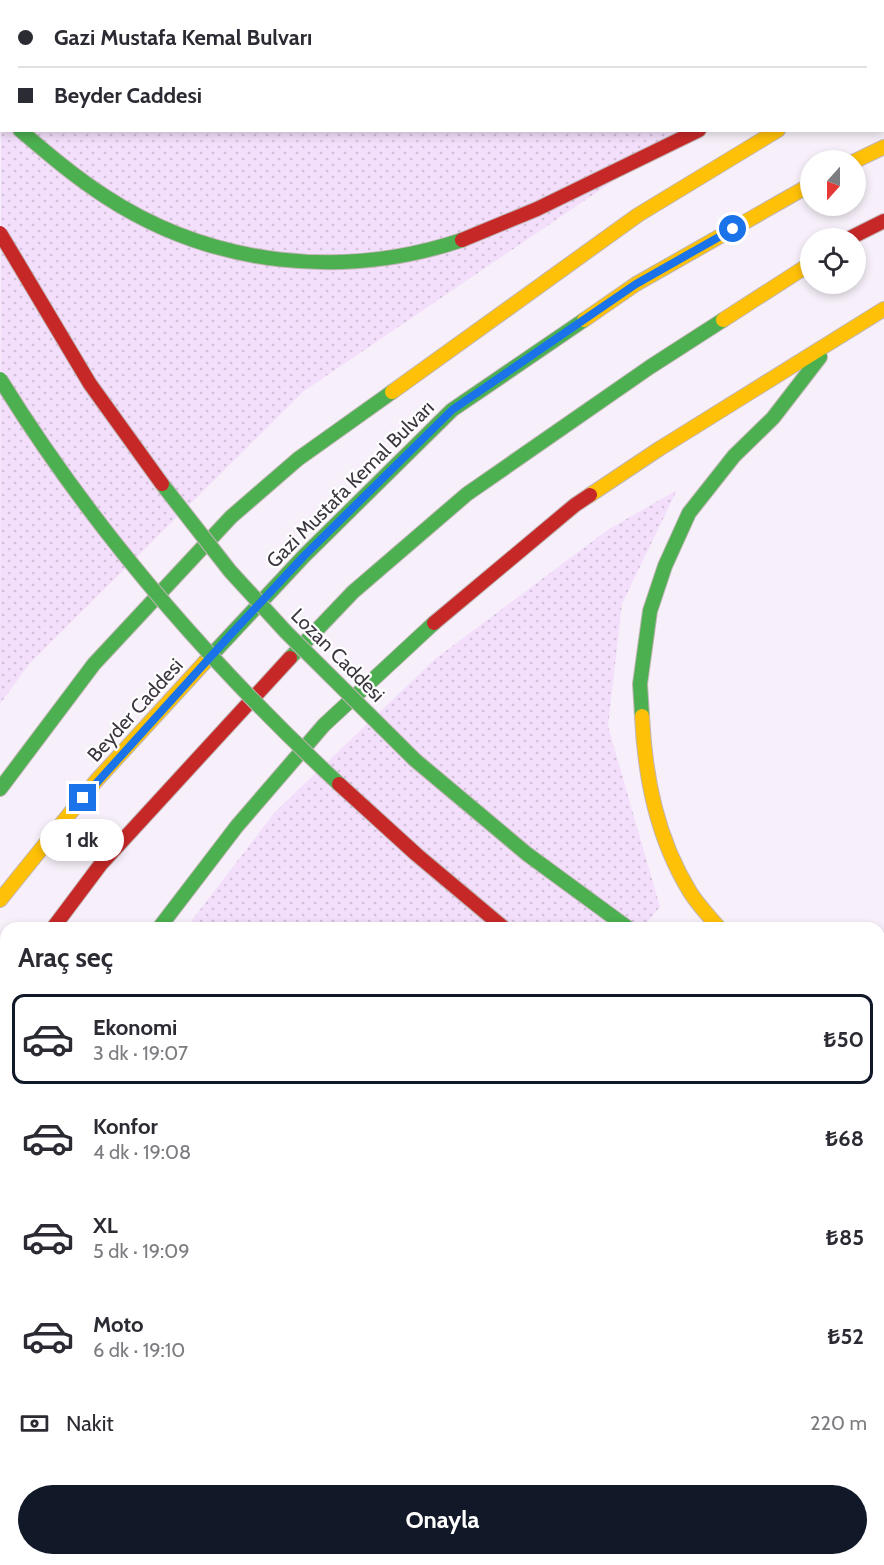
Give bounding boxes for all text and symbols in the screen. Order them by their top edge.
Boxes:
text: Gazi Mustafa Kemal Bulvarı [54,24,312,51]
text: Beyder Caddesi [54,82,202,109]
north arrow [800,150,866,216]
map controls [800,150,866,294]
route start [719,215,746,242]
button: locate [800,228,866,294]
street label: Gazi Mustafa Kemal Bulvarı [261,395,439,573]
street label: Lozan Caddesi [286,603,390,707]
street label: Beyder Caddesi [82,653,188,767]
route end [69,784,96,811]
callout: 1 dk [41,819,125,861]
text: 1 dk [66,828,99,852]
text: Araç seç [18,941,113,974]
icon: car [21,1012,75,1066]
text: Ekonomi [93,1014,177,1041]
text: ₺50 [824,1026,864,1053]
text: 3 dk · 19:07 [93,1041,188,1065]
icon: car [21,1111,75,1165]
text: Konfor [93,1113,158,1140]
text: ₺68 [825,1125,864,1152]
text: 4 dk · 19:08 [93,1140,191,1164]
icon: car [21,1210,75,1264]
text: XL [93,1212,118,1239]
text: ₺85 [826,1224,864,1251]
text: 5 dk · 19:09 [93,1239,190,1263]
icon: car [21,1309,75,1363]
text: Moto [93,1311,144,1338]
text: ₺52 [827,1323,864,1350]
text: 6 dk · 19:10 [93,1338,185,1362]
icon: cash [18,1407,51,1440]
text: Nakit [66,1410,114,1437]
text: 220 m [810,1411,867,1435]
button: Onayla [18,1485,867,1554]

